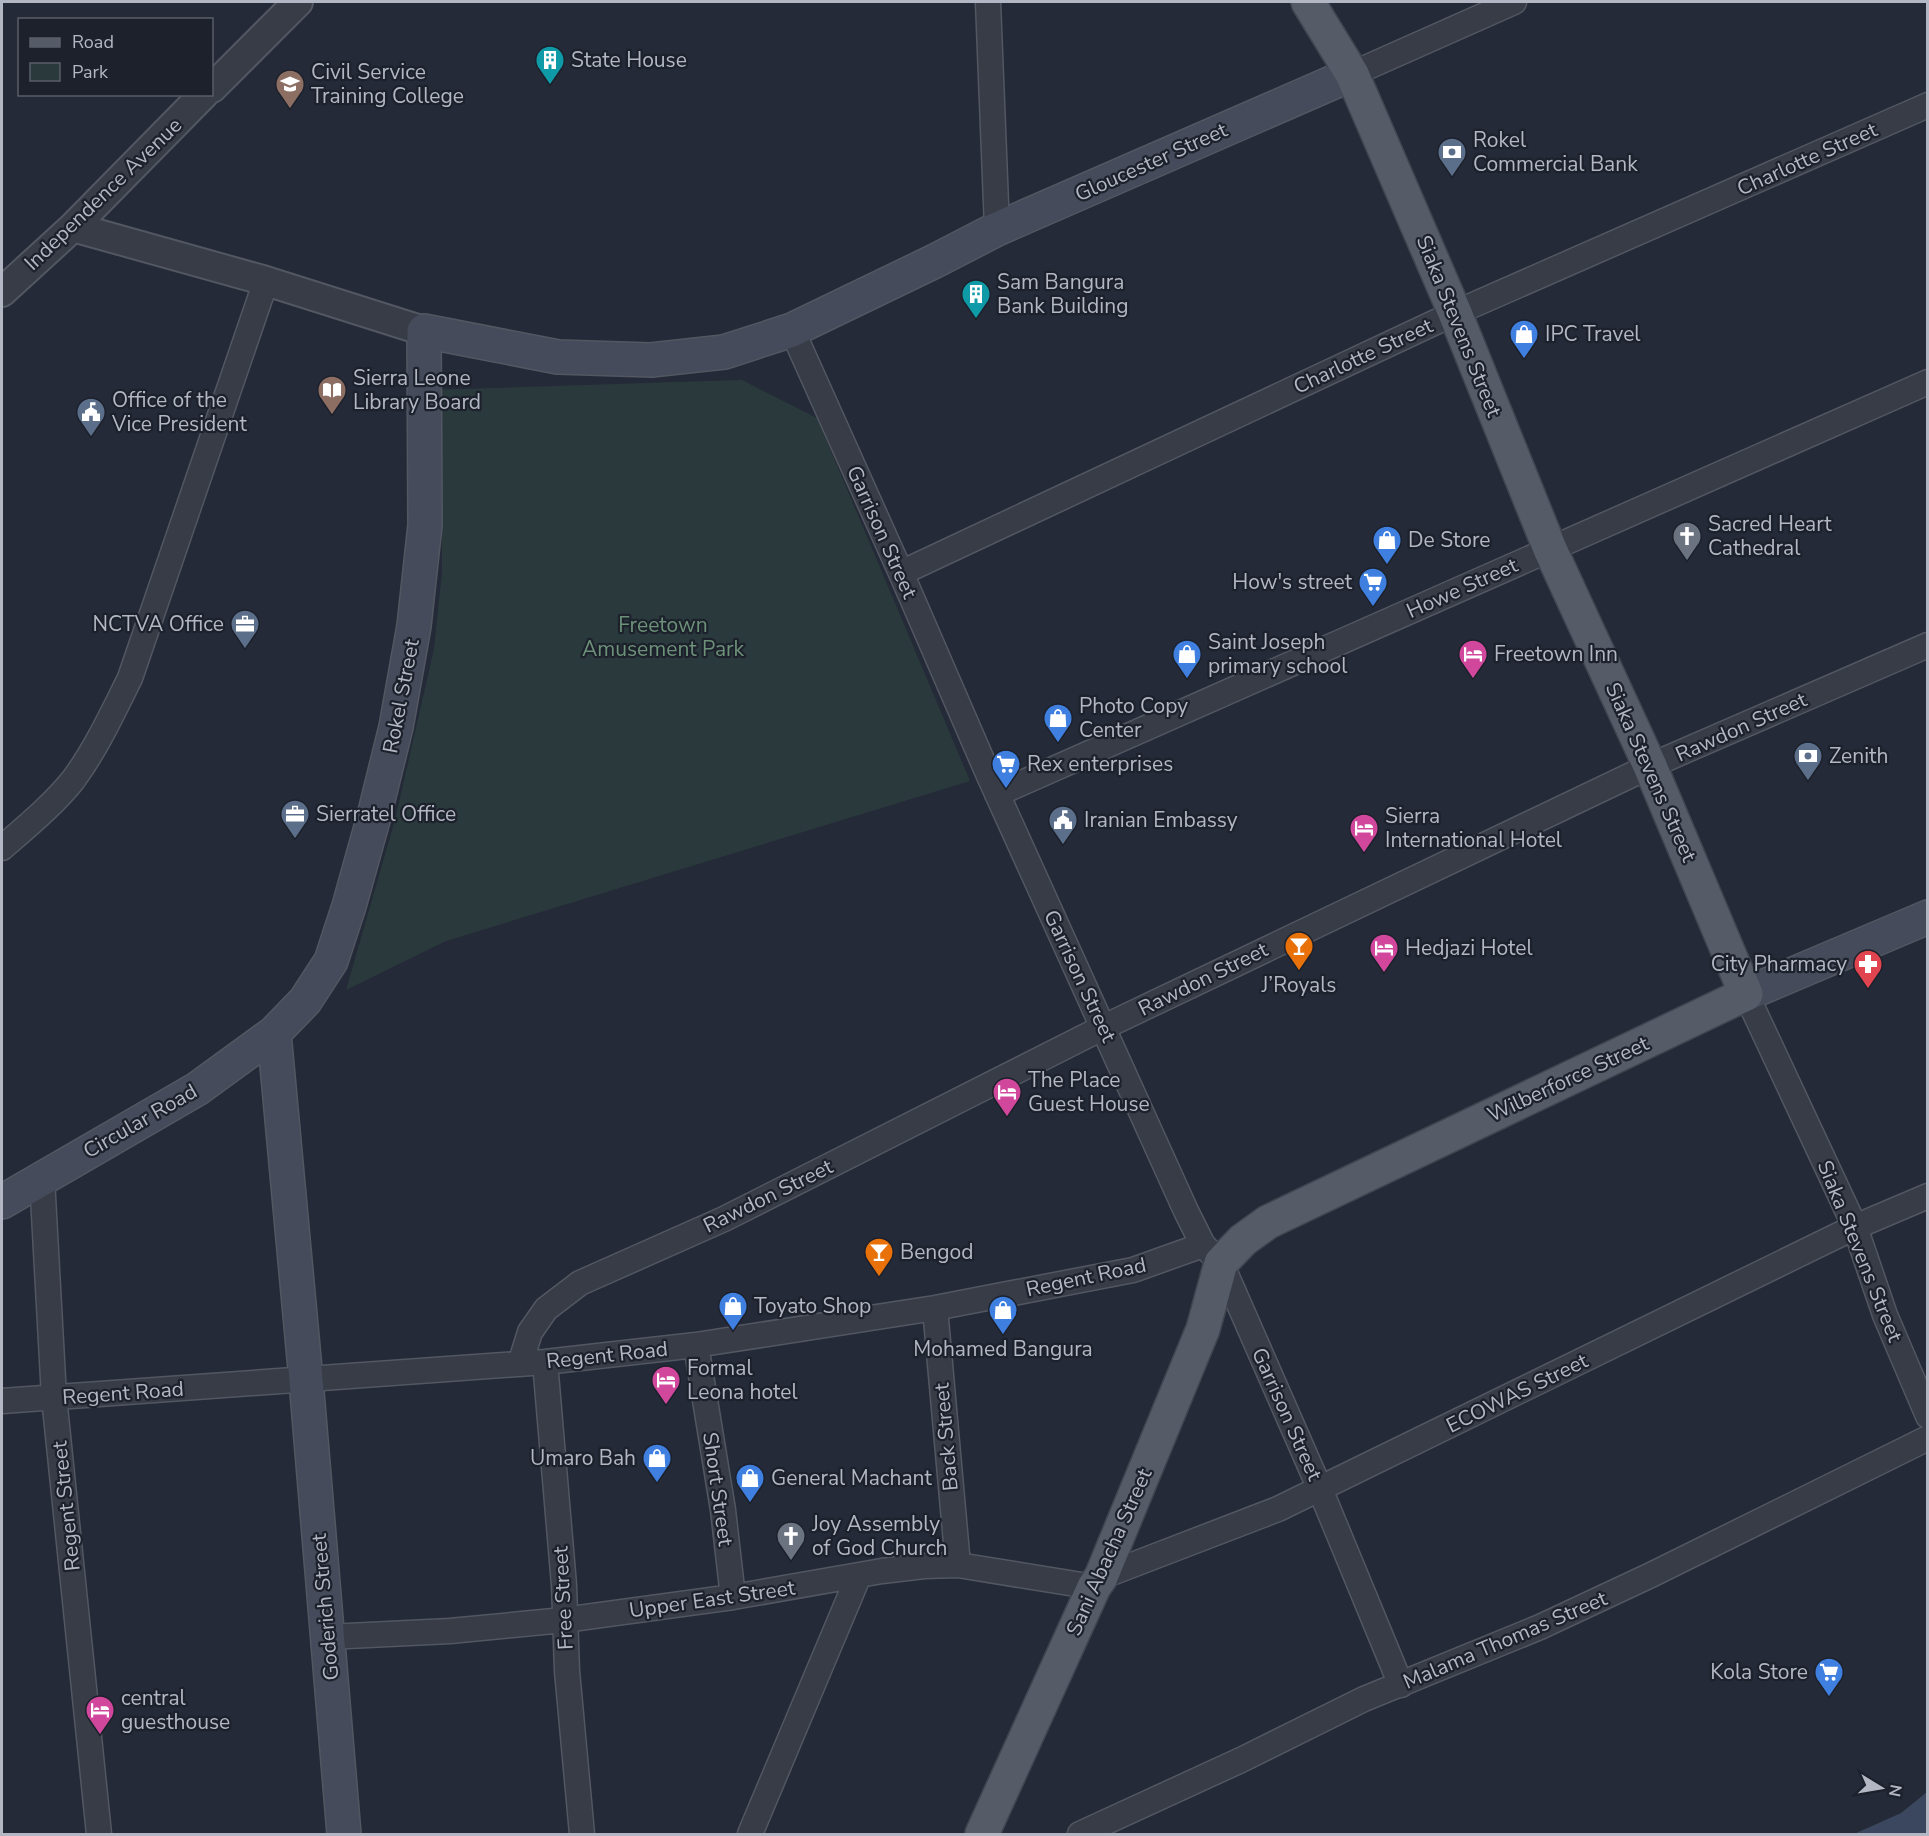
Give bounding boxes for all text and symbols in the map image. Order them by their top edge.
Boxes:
legend [18,18,213,96]
text: Road [72,30,114,54]
building icon: State House [534,44,566,86]
place label: State House [571,46,687,74]
place label: Civil Service Training College [311,58,464,110]
text: Park [72,60,109,84]
school or university icon: Civil Service Training College [274,68,306,110]
street label: Independence Avenue [18,111,188,277]
street label: Charlotte Street [1733,115,1882,202]
street label: Gloucester Street [1070,116,1232,208]
place label: Rokel Commercial Bank [1473,126,1638,178]
bank icon: Rokel Commercial Bank [1436,136,1468,178]
street label: Siaka Stevens Street [1410,231,1508,422]
place label: Sam Bangura Bank Building [997,268,1128,320]
building icon: Sam Bangura Bank Building [960,278,992,320]
street label: Charlotte Street [1289,311,1438,401]
shop icon: IPC Travel [1508,318,1540,360]
place label: IPC Travel [1545,320,1641,348]
place label: Sierra Leone Library Board [353,364,481,416]
library icon: Sierra Leone Library Board [316,374,348,416]
place label: Office of the Vice President [111,386,247,438]
public building icon: Office of the Vice President [75,396,107,438]
street label: Garrison Street [840,461,924,603]
place label: Sacred Heart Cathedral [1708,510,1832,562]
church icon: Sacred Heart Cathedral [1671,520,1703,562]
shop icon: De Store [1371,524,1403,566]
place label: De Store [1408,526,1491,554]
street label: Howe Street [1402,551,1523,625]
supermarket icon: How's street [1357,566,1389,608]
place label: How's street [1232,568,1353,596]
office icon: NCTVA Office [229,608,261,650]
place label: NCTVA Office [92,610,224,638]
park label: Freetown Amusement Park [582,611,745,663]
place label: Saint Joseph primary school [1208,628,1348,680]
street label: Rokel Street [376,636,426,756]
shop icon: Saint Joseph primary school [1171,638,1203,680]
hotel icon: Freetown Inn [1457,638,1489,680]
place label: Freetown Inn [1494,640,1618,668]
street label: Siaka Stevens Street [1599,678,1703,867]
street label: Rawdon Street [1671,685,1812,768]
place label: Photo Copy Center [1079,692,1188,744]
shop icon: Photo Copy Center [1042,702,1074,744]
bank icon: Zenith [1792,740,1824,782]
place label: Zenith [1829,742,1888,770]
supermarket icon: Rex enterprises [990,748,1022,790]
place label: Rex enterprises [1027,750,1173,778]
office icon: Sierratel Office [279,798,311,840]
place label: Sierratel Office [316,800,456,828]
place label: Sierra International Hotel [1385,802,1563,854]
public building icon: Iranian Embassy [1047,804,1079,846]
place label: Iranian Embassy [1084,806,1238,834]
hotel icon: Sierra International Hotel [1348,812,1380,854]
street label: Garrison Street [1037,905,1123,1047]
bar icon: J’Royals [1283,930,1315,972]
hotel icon: Hedjazi Hotel [1368,932,1400,974]
place label: Hedjazi Hotel [1405,934,1533,962]
street label: Rawdon Street [1133,935,1273,1023]
pharmacy icon: City Pharmacy [1852,948,1884,990]
place label: City Pharmacy [1711,950,1847,978]
place label: J’Royals [1261,971,1336,999]
street label: Wilberforce Street [1483,1029,1654,1129]
place label: The Place Guest House [1028,1066,1150,1118]
hotel icon: The Place Guest House [991,1076,1023,1118]
street label: Circular Road [78,1077,202,1165]
street label: Rawdon Street [698,1152,838,1240]
street label: Siaka Stevens Street [1811,1156,1909,1347]
bar icon: Bengod [863,1236,895,1278]
place label: Bengod [900,1238,974,1266]
street label: Regent Road [1023,1251,1149,1303]
shop icon: Toyato Shop [717,1290,749,1332]
place label: Toyato Shop [754,1292,871,1320]
shop icon: Mohamed Bangura [987,1294,1019,1336]
street label: Regent Road [545,1335,669,1375]
place label: Mohamed Bangura [913,1335,1093,1363]
street label: Garrison Street [1245,1343,1329,1485]
street label: ECOWAS Street [1441,1346,1593,1439]
place label: Formal Leona hotel [687,1354,799,1406]
hotel icon: Formal Leona hotel [650,1364,682,1406]
street label: Regent Road [61,1375,185,1411]
street label: Back Street [927,1381,965,1492]
street label: Short Street [696,1430,740,1548]
street label: Regent Street [45,1439,87,1572]
shop icon: Umaro Bah [641,1442,673,1484]
place label: Umaro Bah [530,1444,636,1472]
shop icon: General Machant [734,1462,766,1504]
street label: Sani Abacha Street [1060,1463,1159,1640]
place label: General Machant [771,1464,932,1492]
place label: Joy Assembly of God Church [811,1510,947,1562]
church icon: Joy Assembly of God Church [775,1520,807,1562]
street label: Goderich Street [305,1532,345,1681]
street label: Free Street [546,1545,580,1651]
street label: Upper East Street [627,1573,797,1624]
street label: Malama Thomas Street [1399,1584,1612,1696]
supermarket icon: Kola Store [1813,1656,1845,1698]
place label: Kola Store [1710,1658,1808,1686]
place label: central guesthouse [121,1684,230,1736]
hotel icon: central guesthouse [84,1694,116,1736]
north arrow [1851,1758,1911,1818]
text: N [1883,1783,1907,1799]

